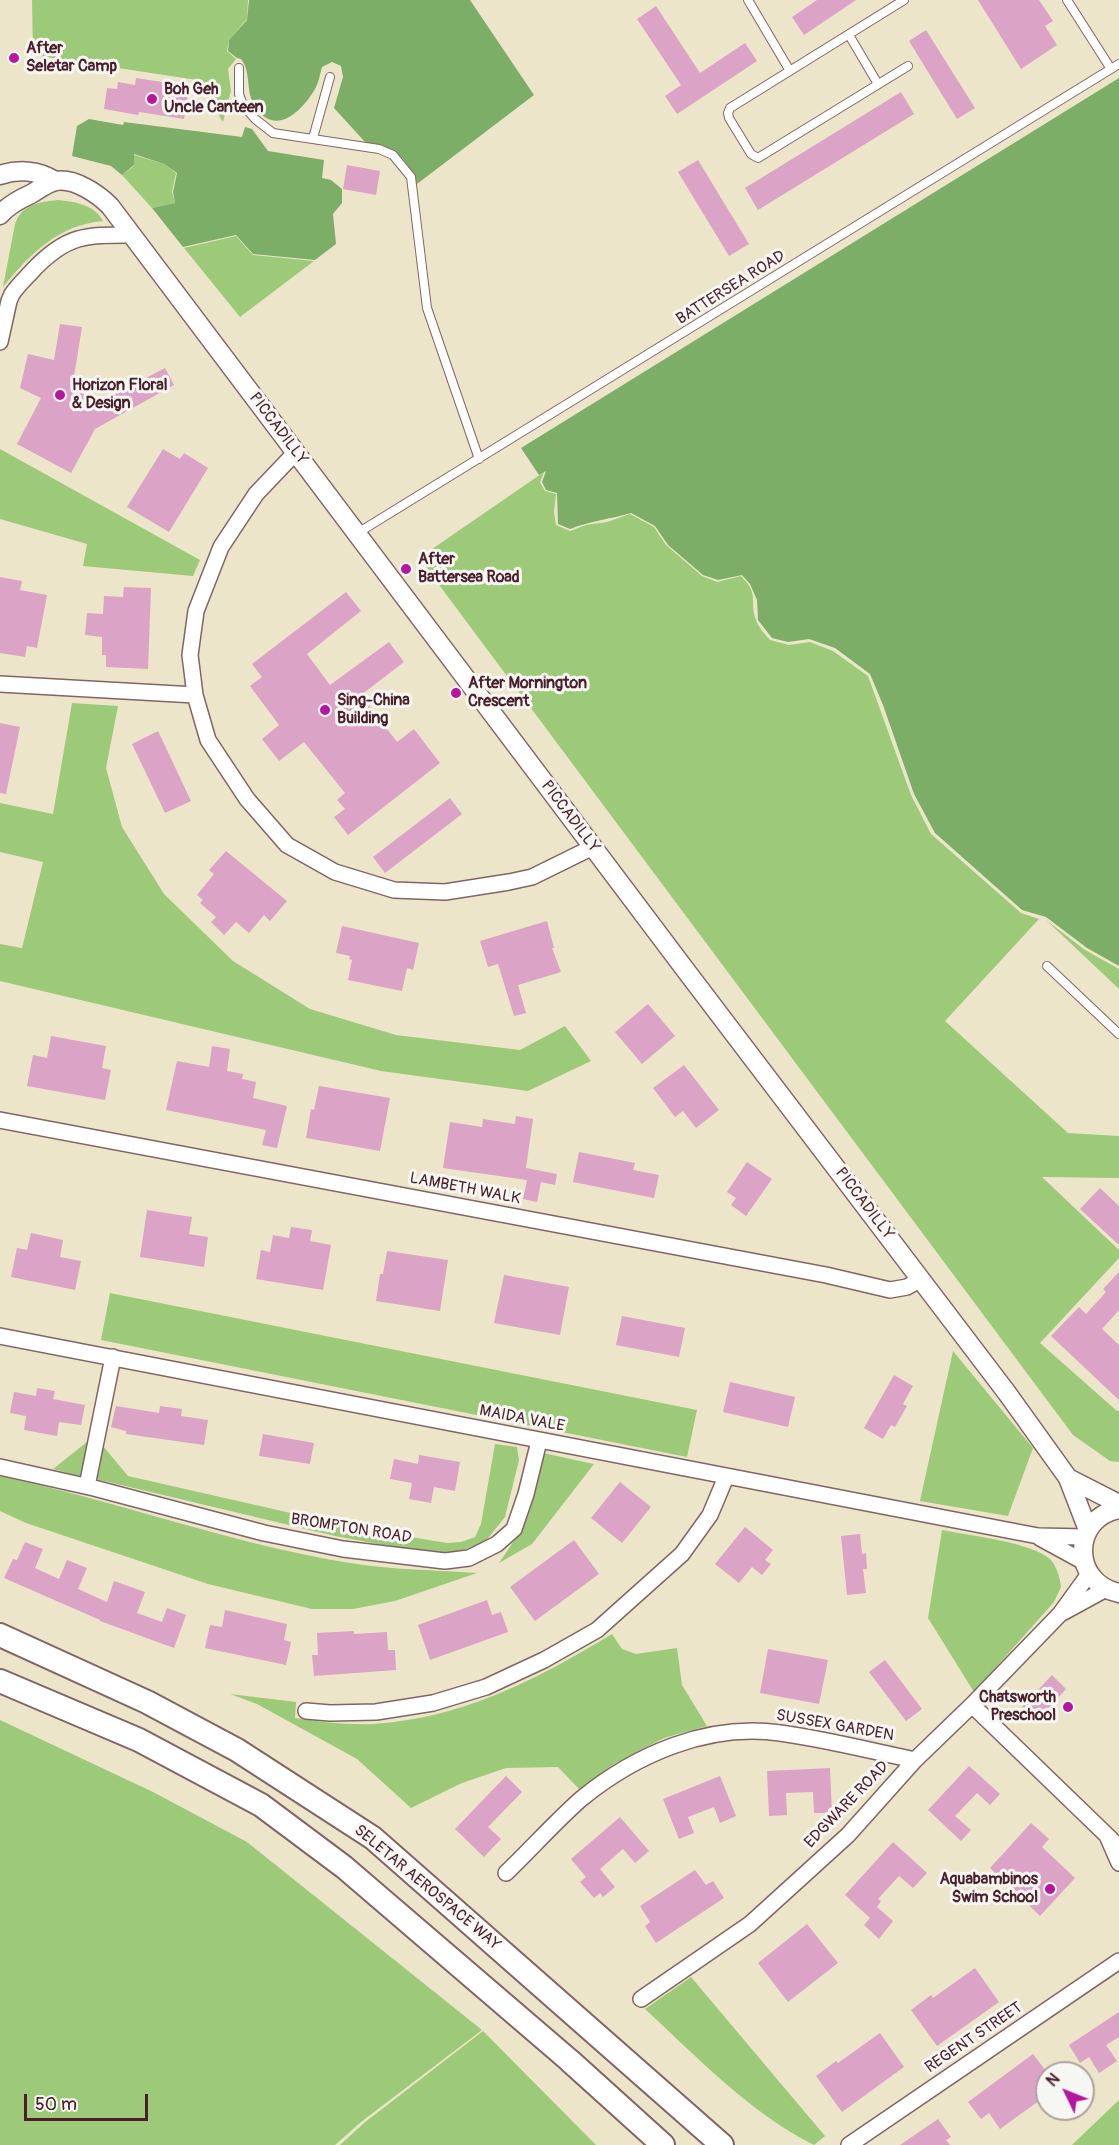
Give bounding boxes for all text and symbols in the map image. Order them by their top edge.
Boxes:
place label: After Seletar Camp [26,39,117,77]
marker: After Seletar Camp [7,51,21,65]
place label: Boh Geh Uncle Canteen [164,80,264,118]
marker: Boh Geh Uncle Canteen [145,92,159,106]
street label: BATTERSEA ROAD [673,247,789,329]
place label: Horizon Floral & Design [72,376,168,414]
marker: Horizon Floral & Design [53,388,67,402]
street label: PICCADILLY [245,389,311,469]
place label: After Battersea Road [418,550,520,588]
marker: After Battersea Road [399,562,413,576]
place label: After Mornington Crescent [468,674,587,712]
marker: After Mornington Crescent [449,686,463,700]
place label: Sing-China Building [337,691,410,729]
marker: Sing-China Building [318,703,332,717]
street label: PICCADILLY [537,777,603,857]
street label: PICCADILLY [831,1164,897,1244]
street label: LAMBETH WALK [408,1169,522,1209]
street label: MAIDA VALE [478,1401,566,1437]
street label: BROMPTON ROAD [289,1510,413,1548]
place label: Chatsworth Preschool [979,1688,1056,1726]
marker: Chatsworth Preschool [1061,1700,1075,1714]
street label: SUSSEX GARDEN [775,1706,895,1746]
street label: EDGWARE ROAD [801,1758,893,1852]
street label: SELETAR AEROSPACE WAY [350,1821,504,1955]
place label: Aquabambinos Swim School [939,1870,1038,1908]
marker: Aquabambinos Swim School [1043,1882,1057,1896]
street label: REGENT STREET [922,1998,1026,2078]
north arrow [1035,2061,1095,2121]
text: N [1042,2069,1064,2091]
scale bar [27,2082,152,2120]
text: 50 m [35,2093,77,2116]

